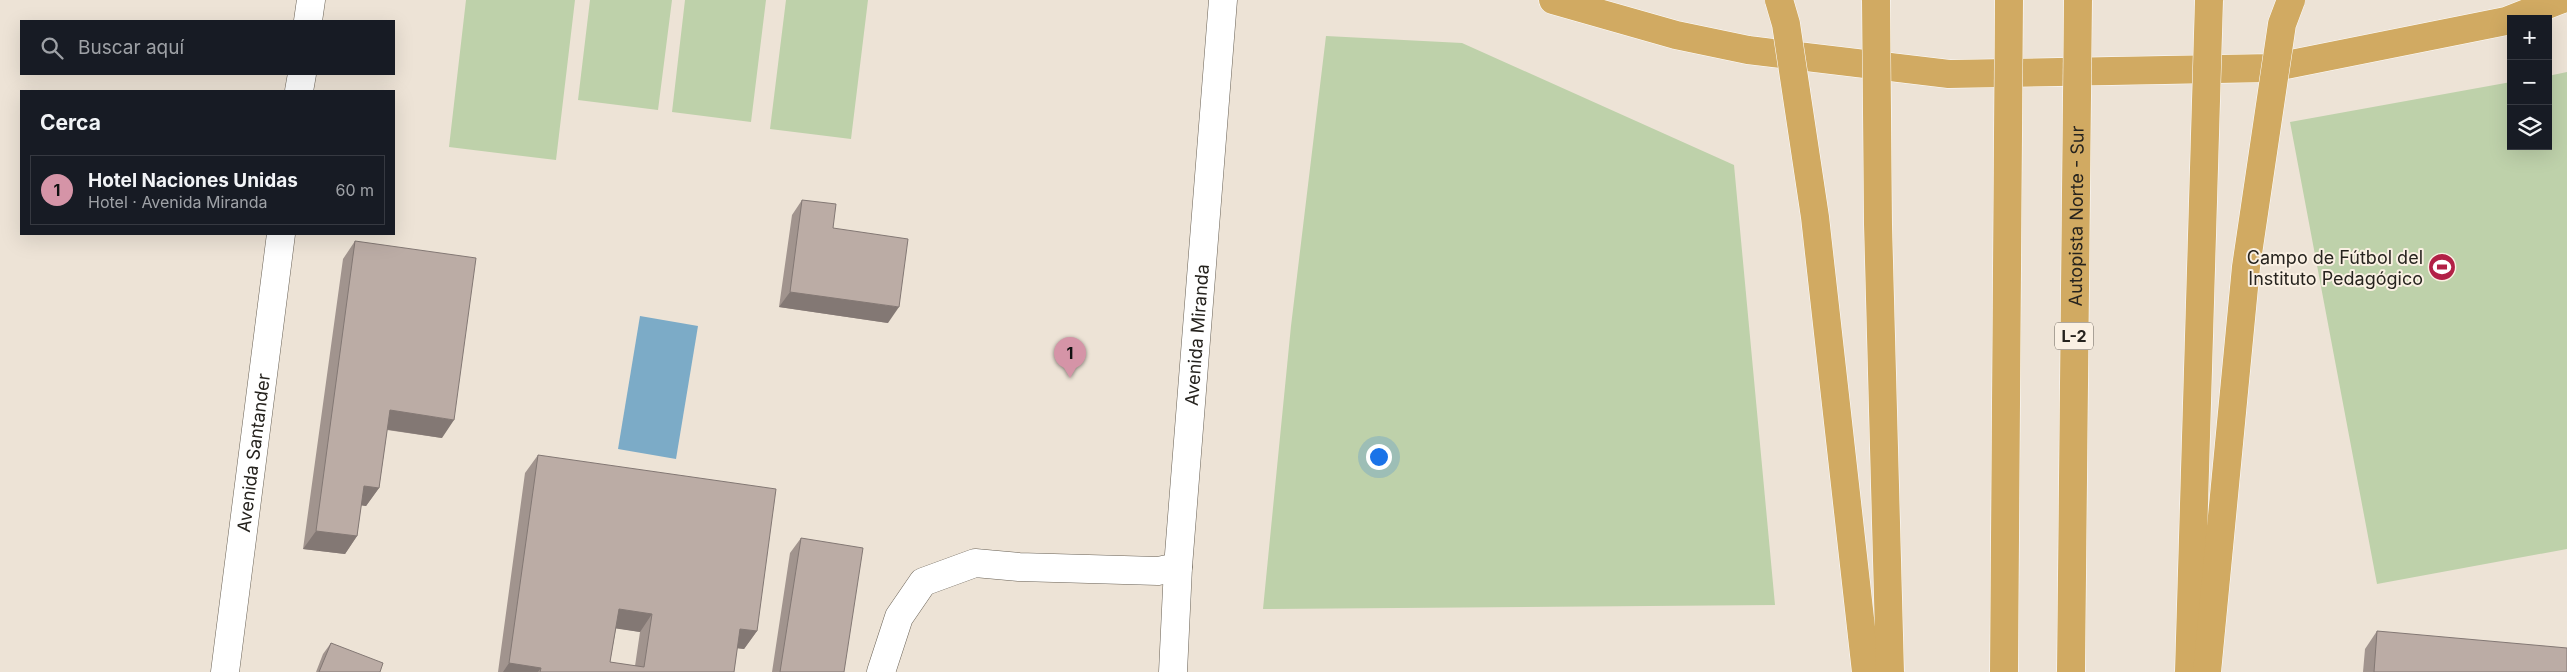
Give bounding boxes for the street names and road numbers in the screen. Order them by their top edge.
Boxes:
street label: Autopista Norte - Sur [2064,125,2087,306]
street label: Avenida Miranda [1180,263,1213,406]
road number: L-2 [2055,322,2093,350]
street label: Avenida Santander [232,372,274,533]

